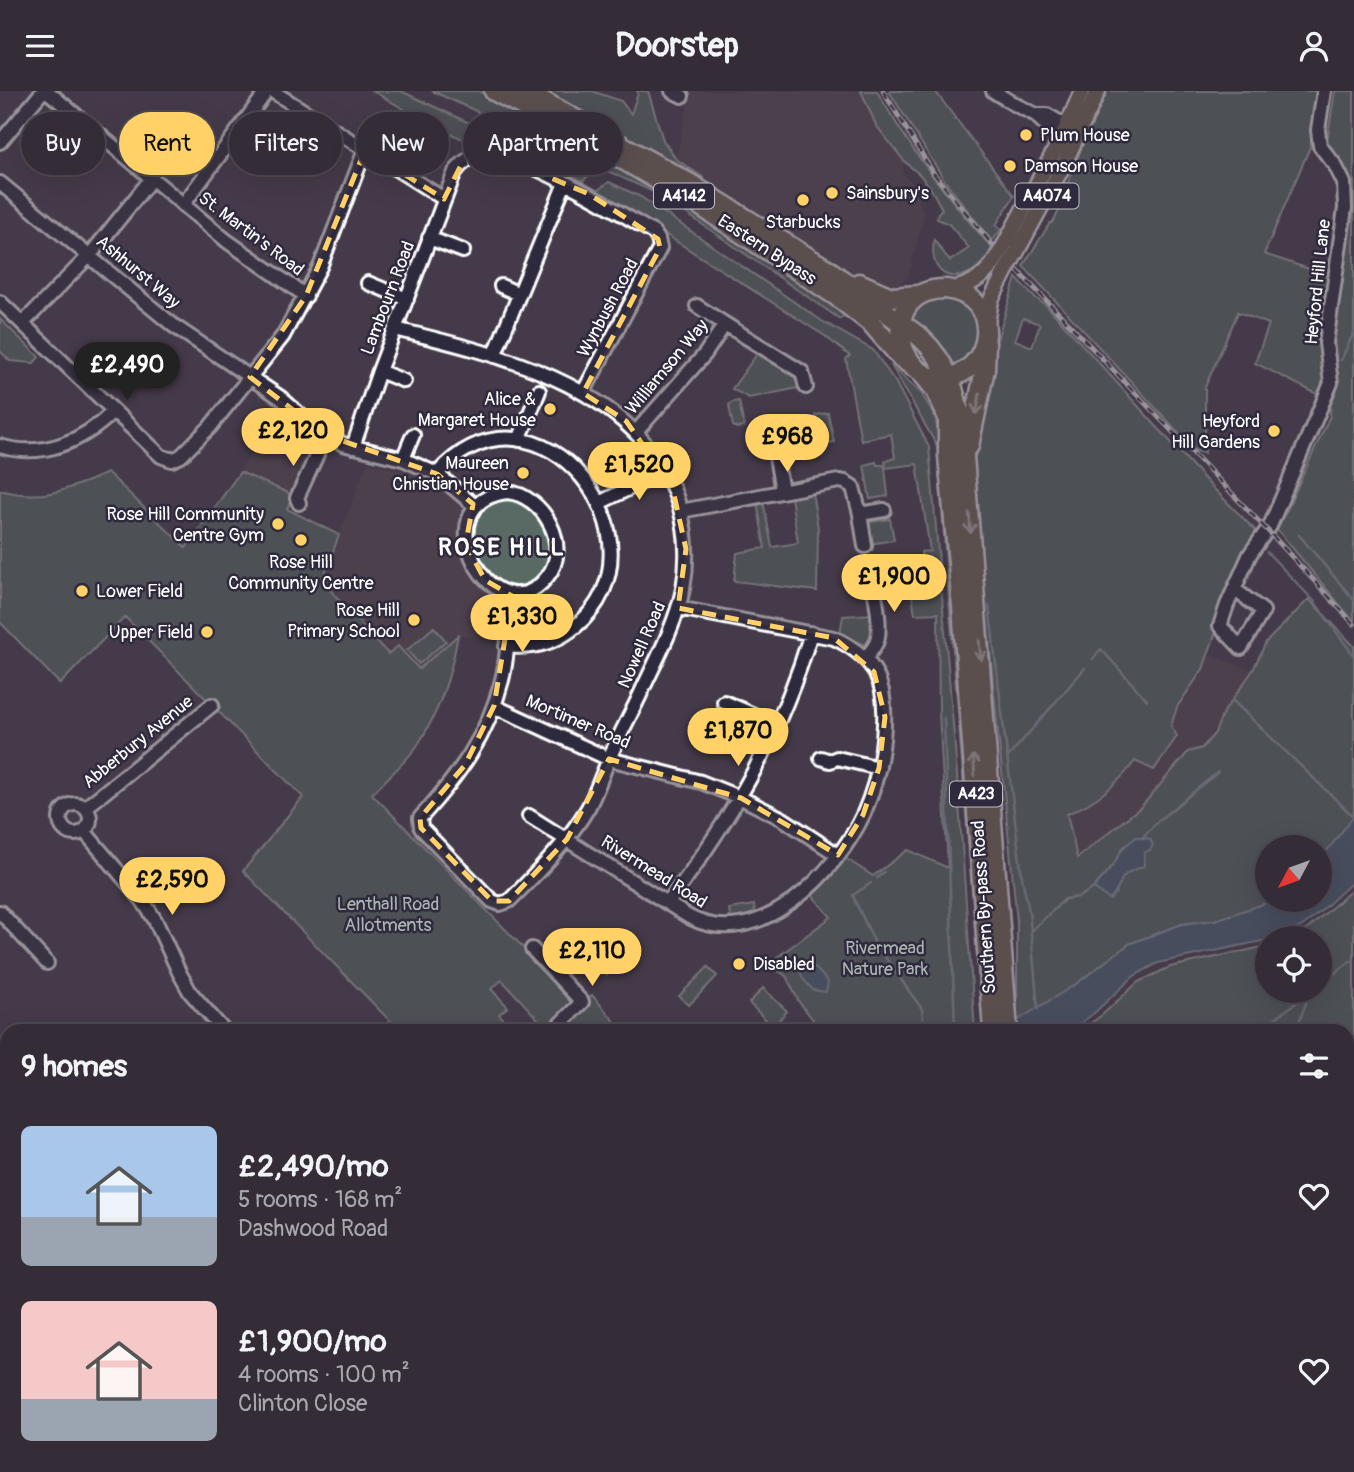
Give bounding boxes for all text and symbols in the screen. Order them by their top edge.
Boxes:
text: Doorstep [615,26,739,66]
icon: menu [21,27,59,65]
icon: person [1295,27,1333,65]
chip: Buy [21,112,105,175]
chip: Rent [119,112,215,175]
chip: Filters [229,112,342,175]
chip: New [356,112,449,175]
chip: Apartment [463,112,623,175]
place label: Plum House [1040,124,1130,147]
marker: Plum House [1018,127,1034,143]
place label: Damson House [1024,155,1138,178]
marker: Damson House [1002,158,1018,174]
place label: Sainsbury's [846,182,929,205]
road number: A4142 [654,183,714,209]
road number: A4074 [1016,183,1078,209]
marker: Sainsbury's [824,185,840,201]
street label: St. Martin's Road [194,187,308,281]
marker: Starbucks [795,192,811,208]
street label: Eastern Bypass [713,210,821,290]
place label: Starbucks [765,211,841,234]
street label: Heyford Hill Lane [1300,218,1336,346]
street label: Ashhurst Way [91,230,185,314]
street label: Lambourn Road [356,238,420,358]
street label: Wynbush Road [572,255,644,361]
street label: Williamson Way [620,314,714,419]
pin: £2,490 [70,343,184,402]
text: £2,490 [90,350,164,379]
place label: Alice & Margaret House [418,388,536,432]
one-way arrow [970,392,984,415]
marker: Alice & Margaret House [542,401,558,417]
pin: £2,120 [236,409,350,468]
place label: Heyford Hill Gardens [1171,410,1260,454]
pin: £968 [746,415,828,474]
text: £2,120 [257,416,329,445]
text: £968 [761,422,813,451]
marker: Heyford Hill Gardens [1266,423,1282,439]
pin: £1,520 [582,443,696,502]
text: £1,520 [604,450,674,479]
place label: Maureen Christian House [392,452,509,496]
marker: Maureen Christian House [515,465,531,481]
place label: Rose Hill Community Centre Gym [106,503,264,547]
one-way arrow [964,512,977,534]
marker: Rose Hill Community Centre Gym [270,516,286,532]
marker: Rose Hill Community Centre [293,532,309,548]
district label: ROSE HILL [438,533,566,562]
place label: Rose Hill Community Centre [228,551,374,595]
pin: £1,900 [837,554,951,614]
text: £1,900 [858,562,930,591]
place label: Lower Field [96,580,183,603]
marker: Lower Field [74,583,90,599]
pin: £1,330 [465,595,579,654]
street label: Nowell Road [613,598,671,692]
place label: Rose Hill Primary School [287,599,400,643]
text: £1,330 [486,602,558,631]
marker: Rose Hill Primary School [406,612,422,628]
place label: Upper Field [109,621,193,644]
marker: Upper Field [199,624,215,640]
one-way arrow [974,638,987,661]
street label: Abberbury Avenue [78,690,198,794]
street label: Mortimer Road [522,690,634,754]
pin: £1,870 [681,709,795,768]
text: £1,870 [703,716,773,745]
one-way arrow [967,754,980,777]
road number: A423 [950,781,1002,807]
street label: Southern By-pass Road [966,819,1002,995]
street label: Rivermead Road [597,830,711,914]
north arrow [1255,835,1332,912]
map controls [1255,835,1332,1003]
pin: £2,590 [115,857,229,917]
text: £2,590 [135,865,209,894]
park label: Lenthall Road Allotments [337,893,439,937]
button: locate [1255,926,1332,1003]
pin: £2,110 [535,929,649,988]
text: £2,110 [558,936,626,965]
park label: Rivermead Nature Park [842,937,929,981]
place label: Disabled [753,953,815,976]
marker: Disabled [731,956,747,972]
icon: filters [1295,1047,1333,1085]
text: 9 homes [21,1048,127,1085]
text: £2,490/mo [238,1148,389,1185]
icon: home [77,1154,161,1238]
icon: heart [1295,1177,1333,1215]
text: 5 rooms · 168 m² [238,1185,402,1214]
text: Dashwood Road [238,1214,388,1243]
text: £1,900/mo [238,1323,387,1360]
icon: home [77,1329,161,1413]
icon: heart [1295,1352,1333,1390]
text: 4 rooms · 100 m² [238,1360,410,1389]
text: Clinton Close [238,1389,367,1418]

